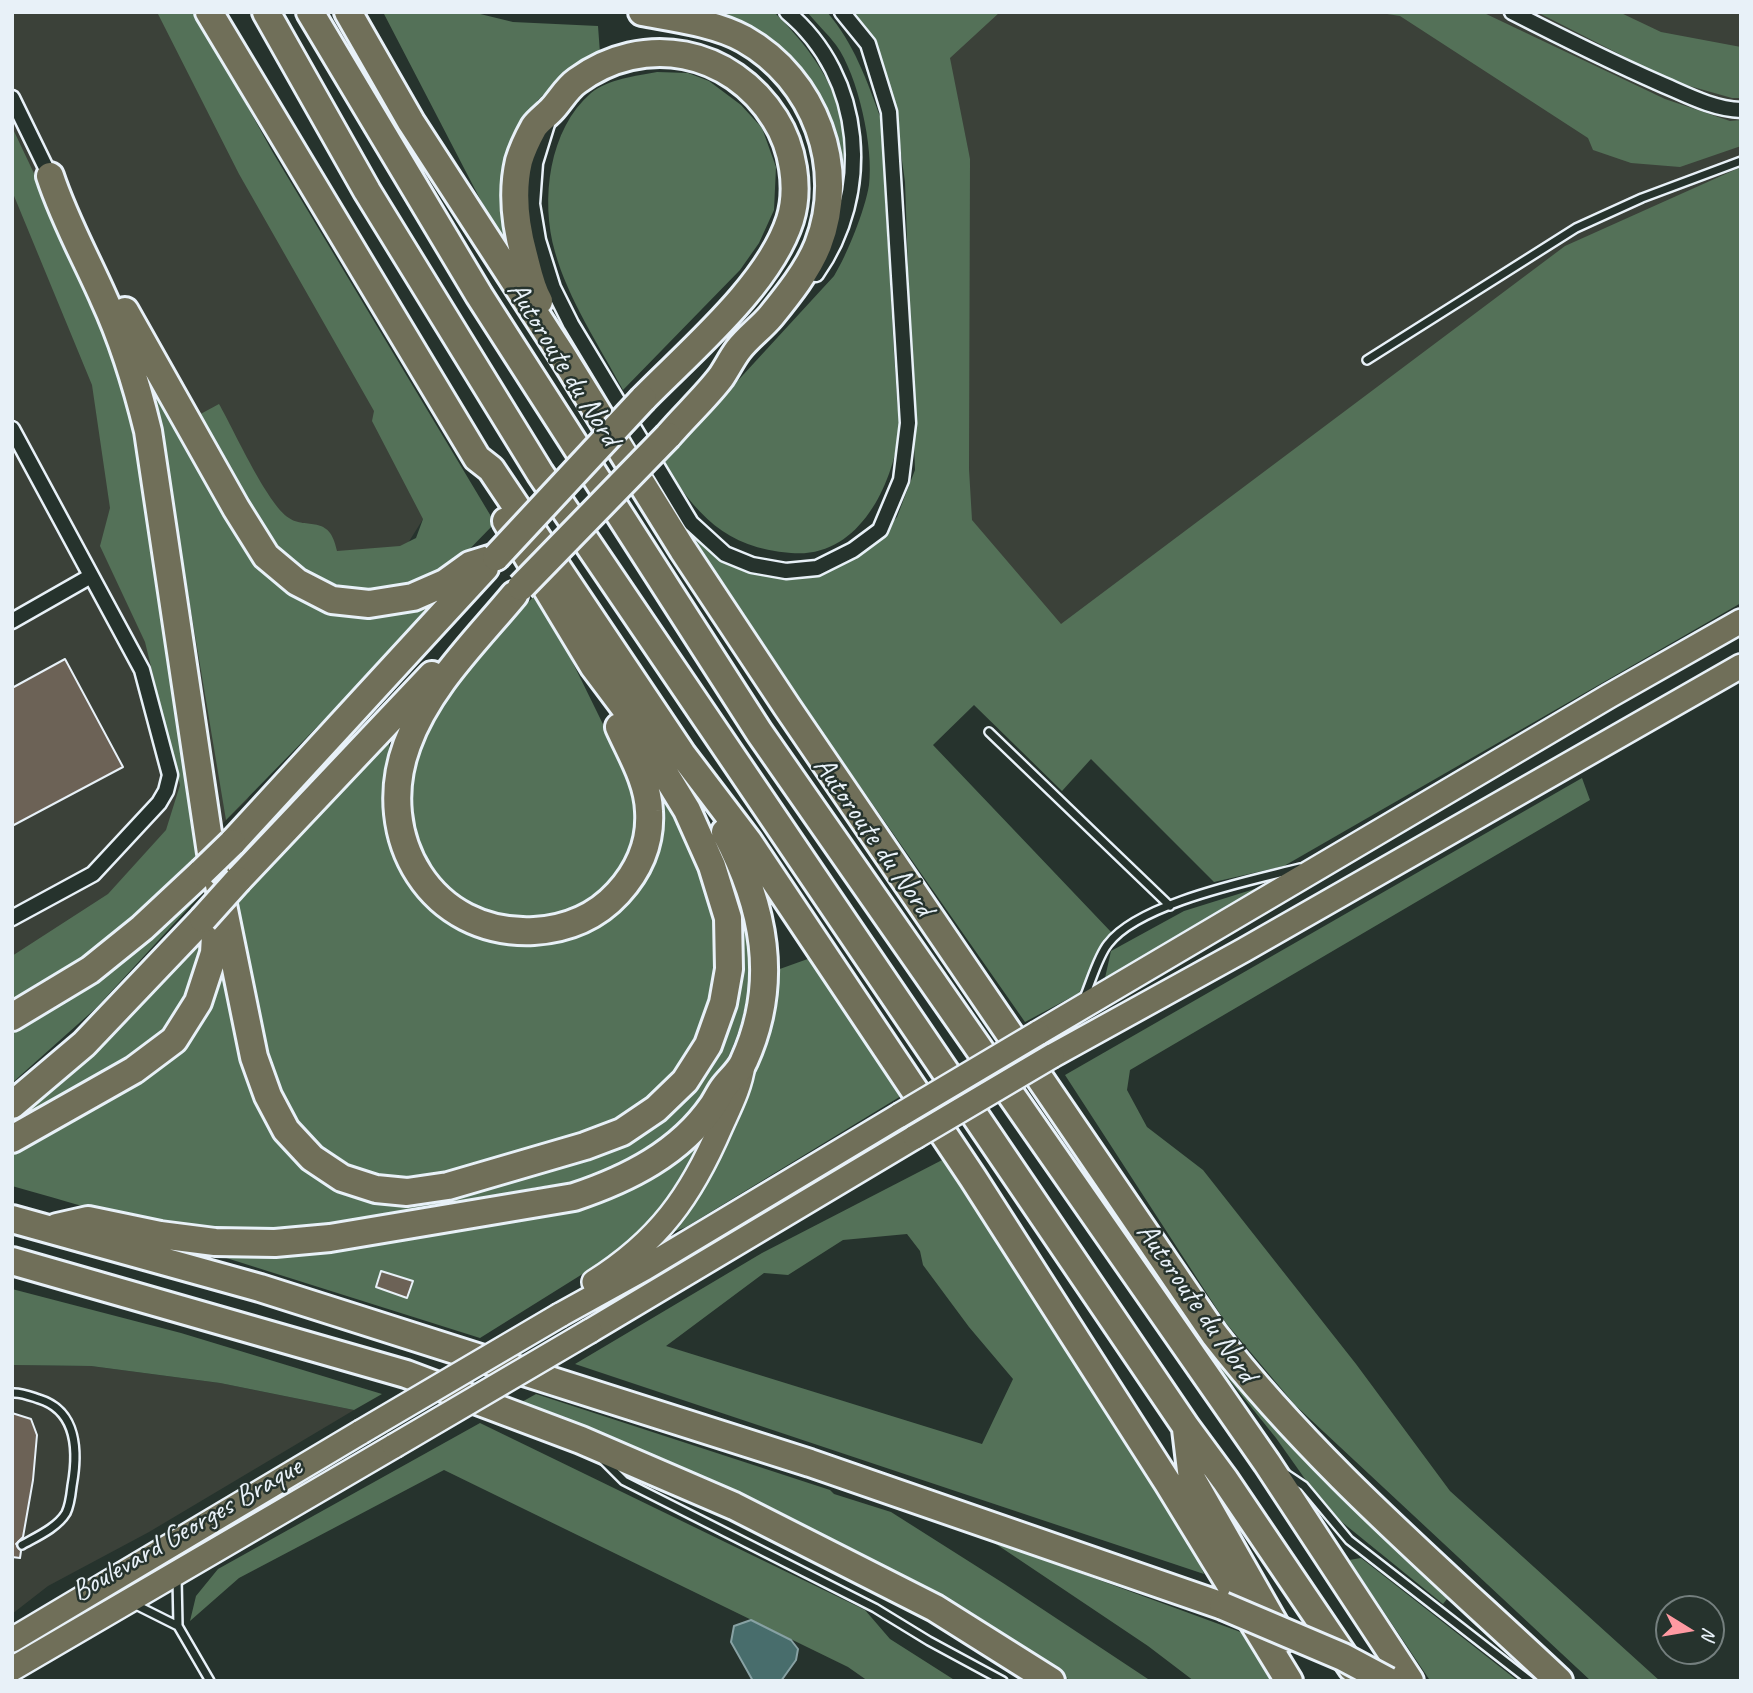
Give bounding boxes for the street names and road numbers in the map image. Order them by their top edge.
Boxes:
street label: Autoroute du Nord [498,275,628,453]
street label: Autoroute du Nord [805,750,941,924]
street label: Autoroute du Nord [1128,1216,1264,1390]
street label: Boulevard Georges Braque [65,1449,309,1611]

